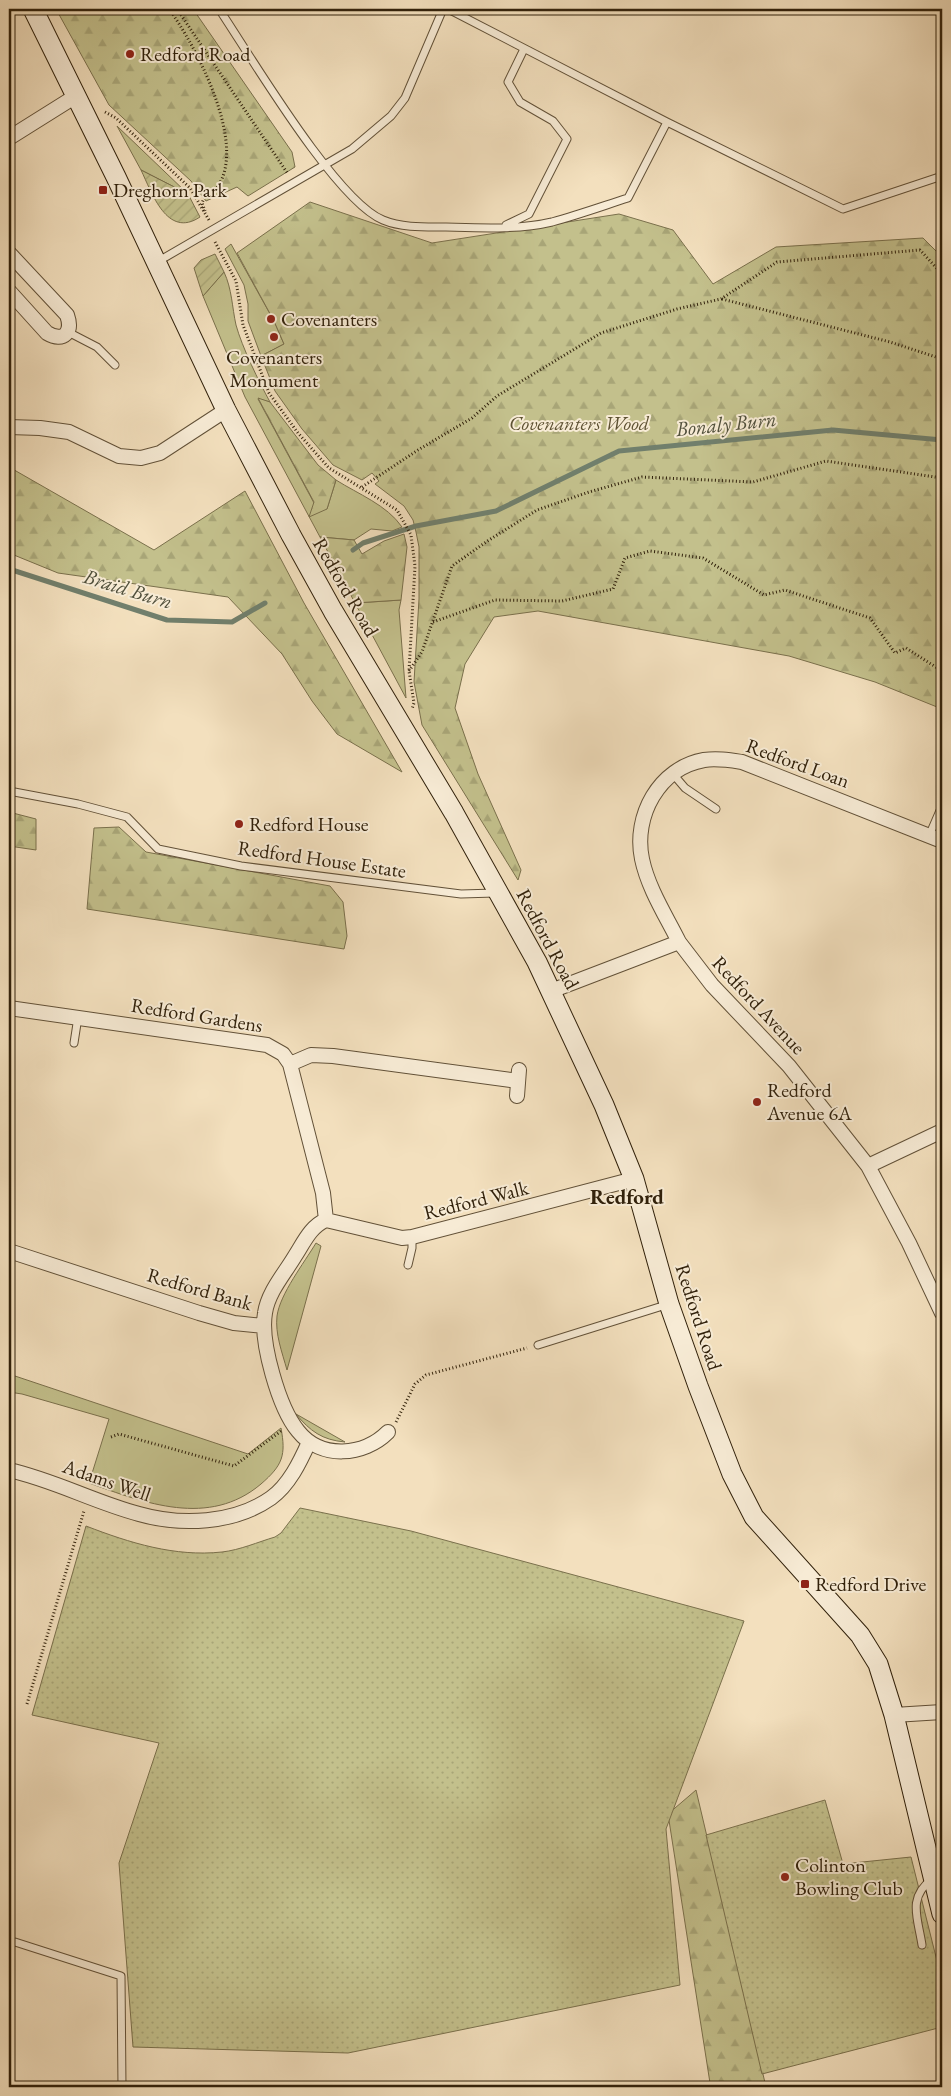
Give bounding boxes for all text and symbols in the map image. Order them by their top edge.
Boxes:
place label: Redford Road [140,41,251,67]
marker: Redford Road [124,48,136,60]
place label: Dreghorn Park [113,177,227,203]
marker: Dreghorn Park [97,184,109,196]
place label: Covenanters [281,306,377,332]
marker: Covenanters [265,313,277,325]
marker: Covenanters Monument [268,331,280,343]
place label: Covenanters Monument [226,344,322,393]
water label: Bonaly Burn [673,405,778,442]
park label: Covenanters Wood [509,410,650,436]
street label: Redford Road [307,533,385,642]
water label: Braid Burn [80,562,176,615]
street label: Redford Loan [743,732,854,794]
place label: Redford House [249,811,369,837]
marker: Redford House [233,818,245,830]
street label: Redford House Estate [236,834,408,884]
street label: Redford Road [511,884,586,995]
street label: Redford Avenue [707,950,812,1060]
street label: Redford Gardens [129,992,265,1038]
place label: Redford Avenue 6A [766,1077,852,1126]
marker: Redford Avenue 6A [751,1096,763,1108]
street label: Redford Walk [421,1174,532,1226]
district label: Redford [590,1183,664,1210]
street label: Redford Road [670,1260,729,1374]
street label: Redford Bank [144,1262,256,1317]
street label: Adams Well [58,1452,155,1507]
place label: Redford Drive [815,1571,926,1597]
marker: Redford Drive [799,1578,811,1590]
place label: Colinton Bowling Club [795,1852,903,1901]
marker: Colinton Bowling Club [779,1871,791,1883]

